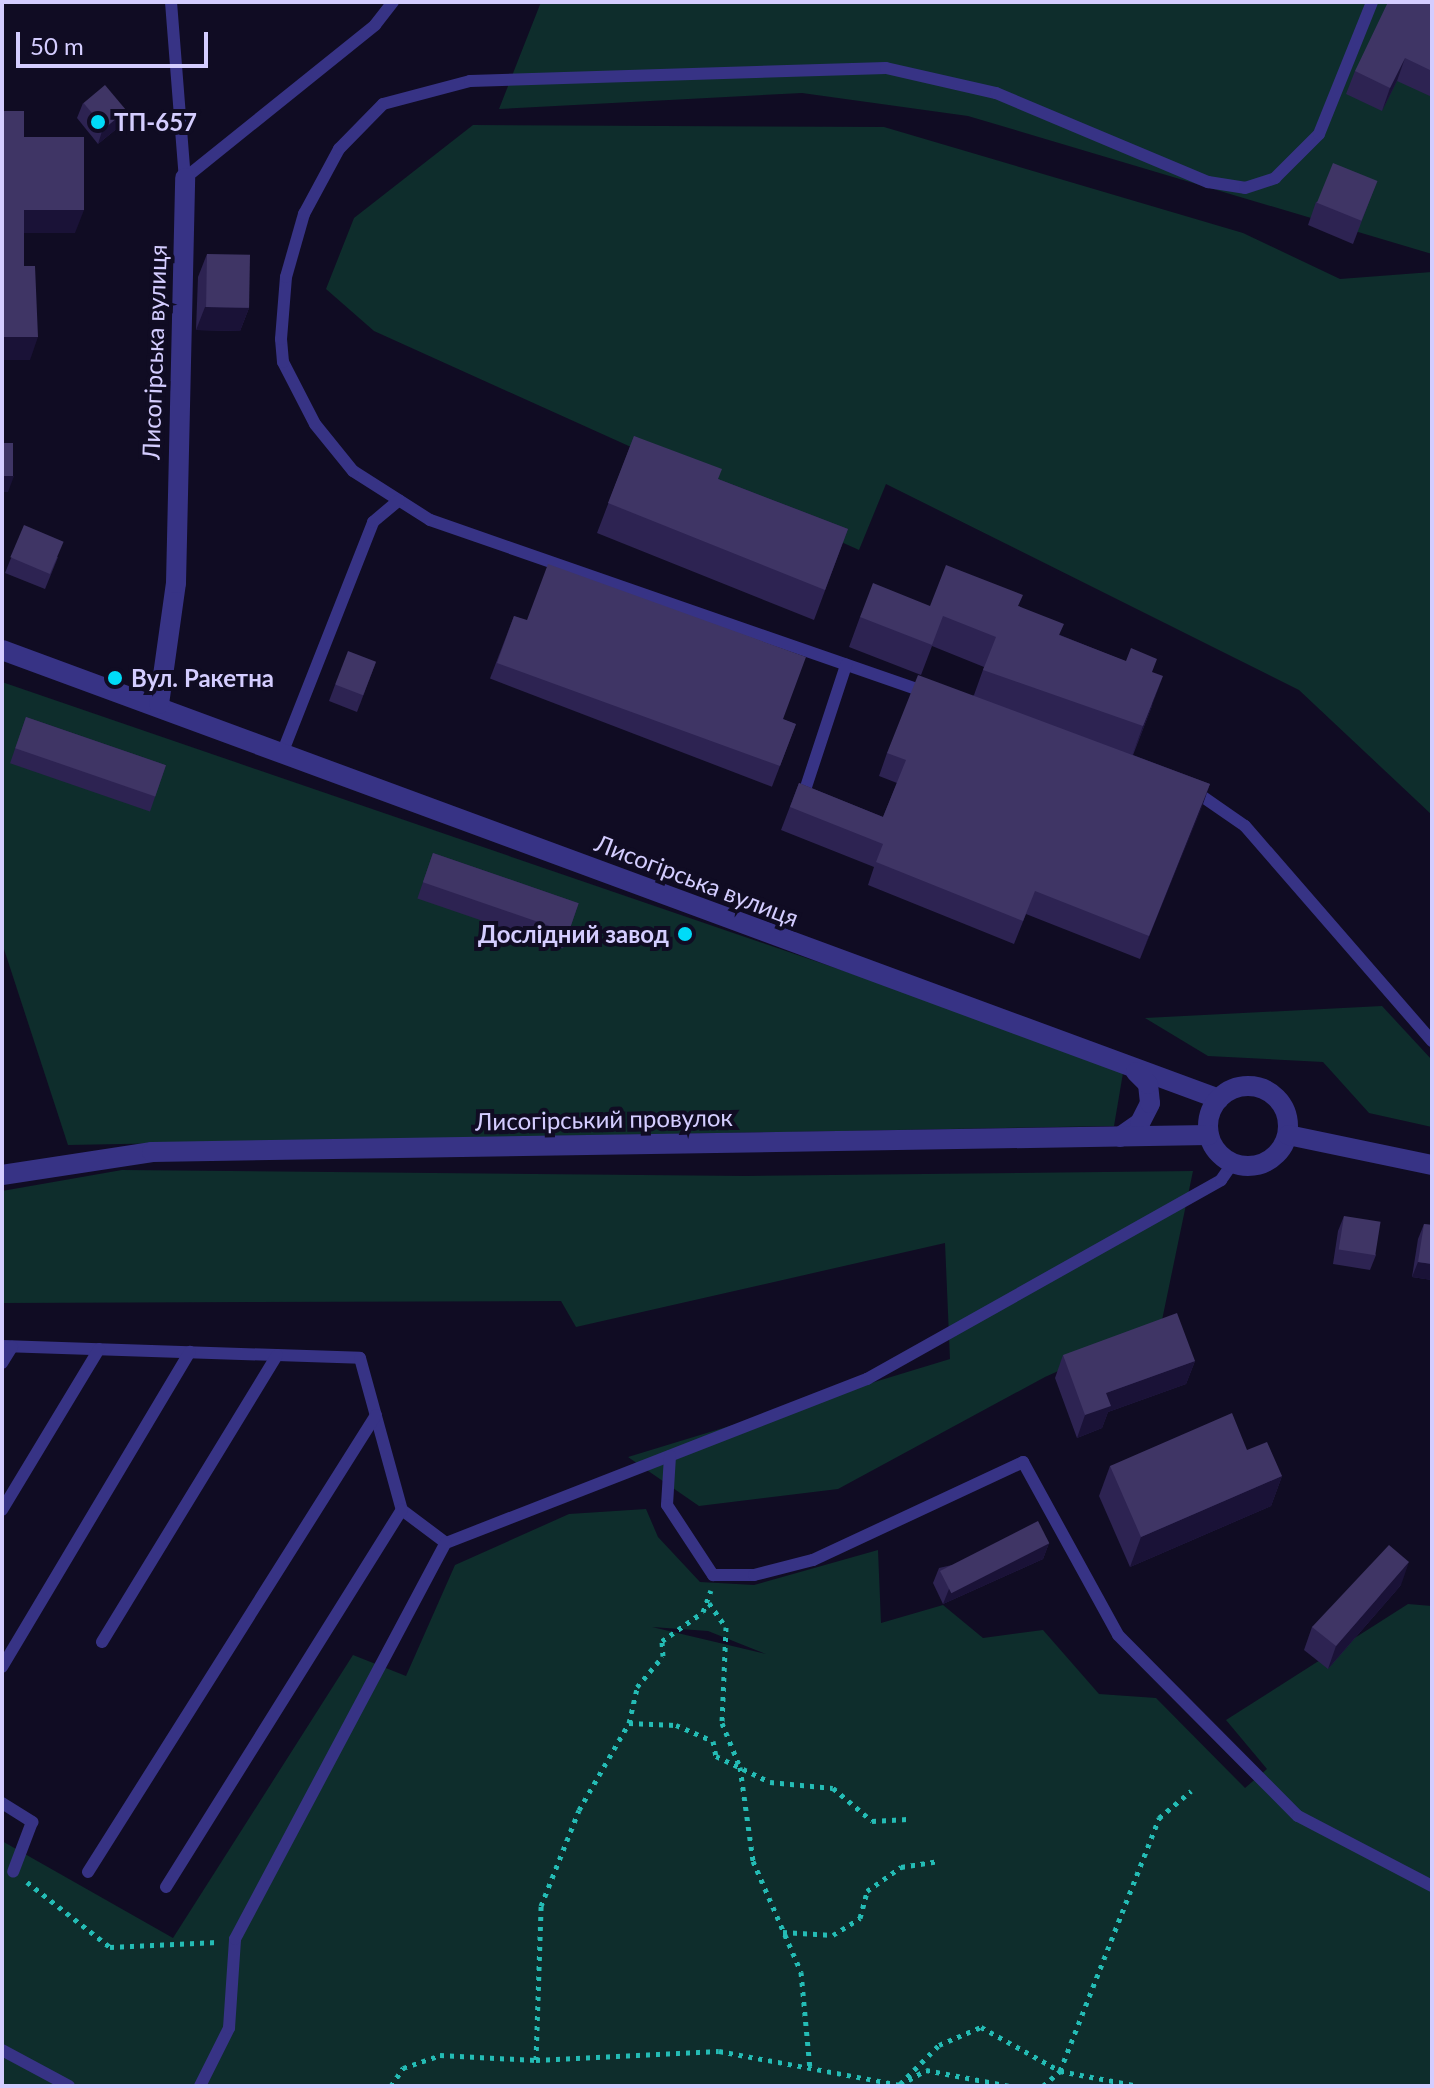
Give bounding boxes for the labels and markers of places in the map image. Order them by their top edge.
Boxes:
place label: ТП-657 [114,108,197,136]
marker: ТП-657 [89,113,107,131]
place label: Вул. Ракетна [131,664,274,692]
marker: Вул. Ракетна [106,669,124,687]
place label: Дослідний завод [478,920,669,948]
marker: Дослідний завод [676,925,694,943]

